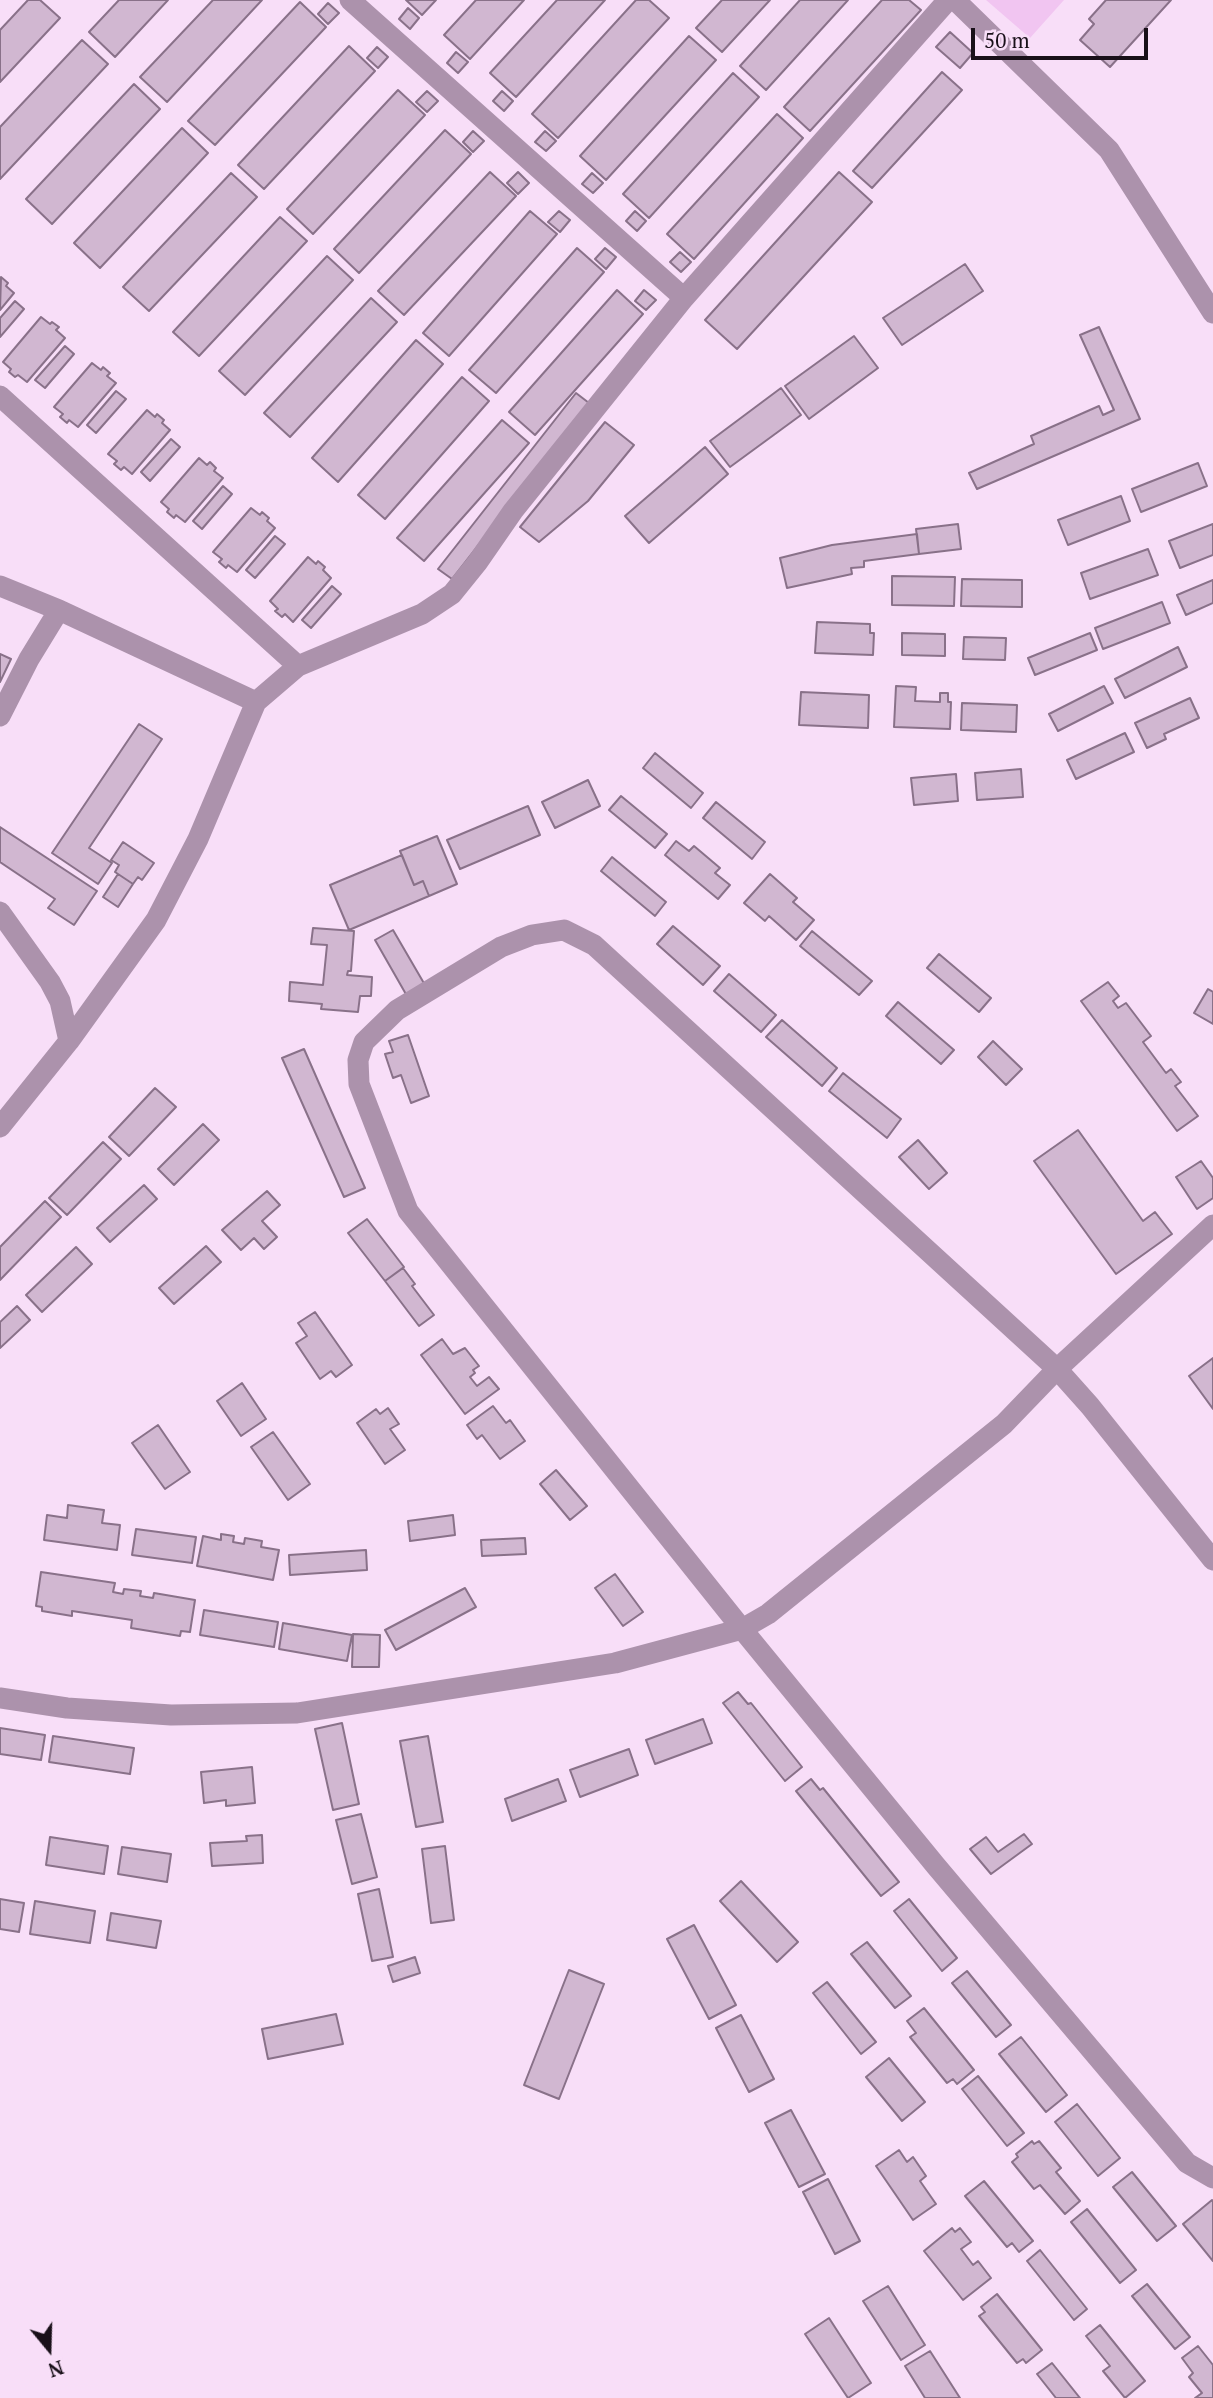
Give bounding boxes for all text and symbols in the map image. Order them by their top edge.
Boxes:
scale bar [975,14,1152,58]
text: 50 m [984,26,1030,54]
north arrow [14,2314,84,2384]
text: N [45,2355,67,2383]

